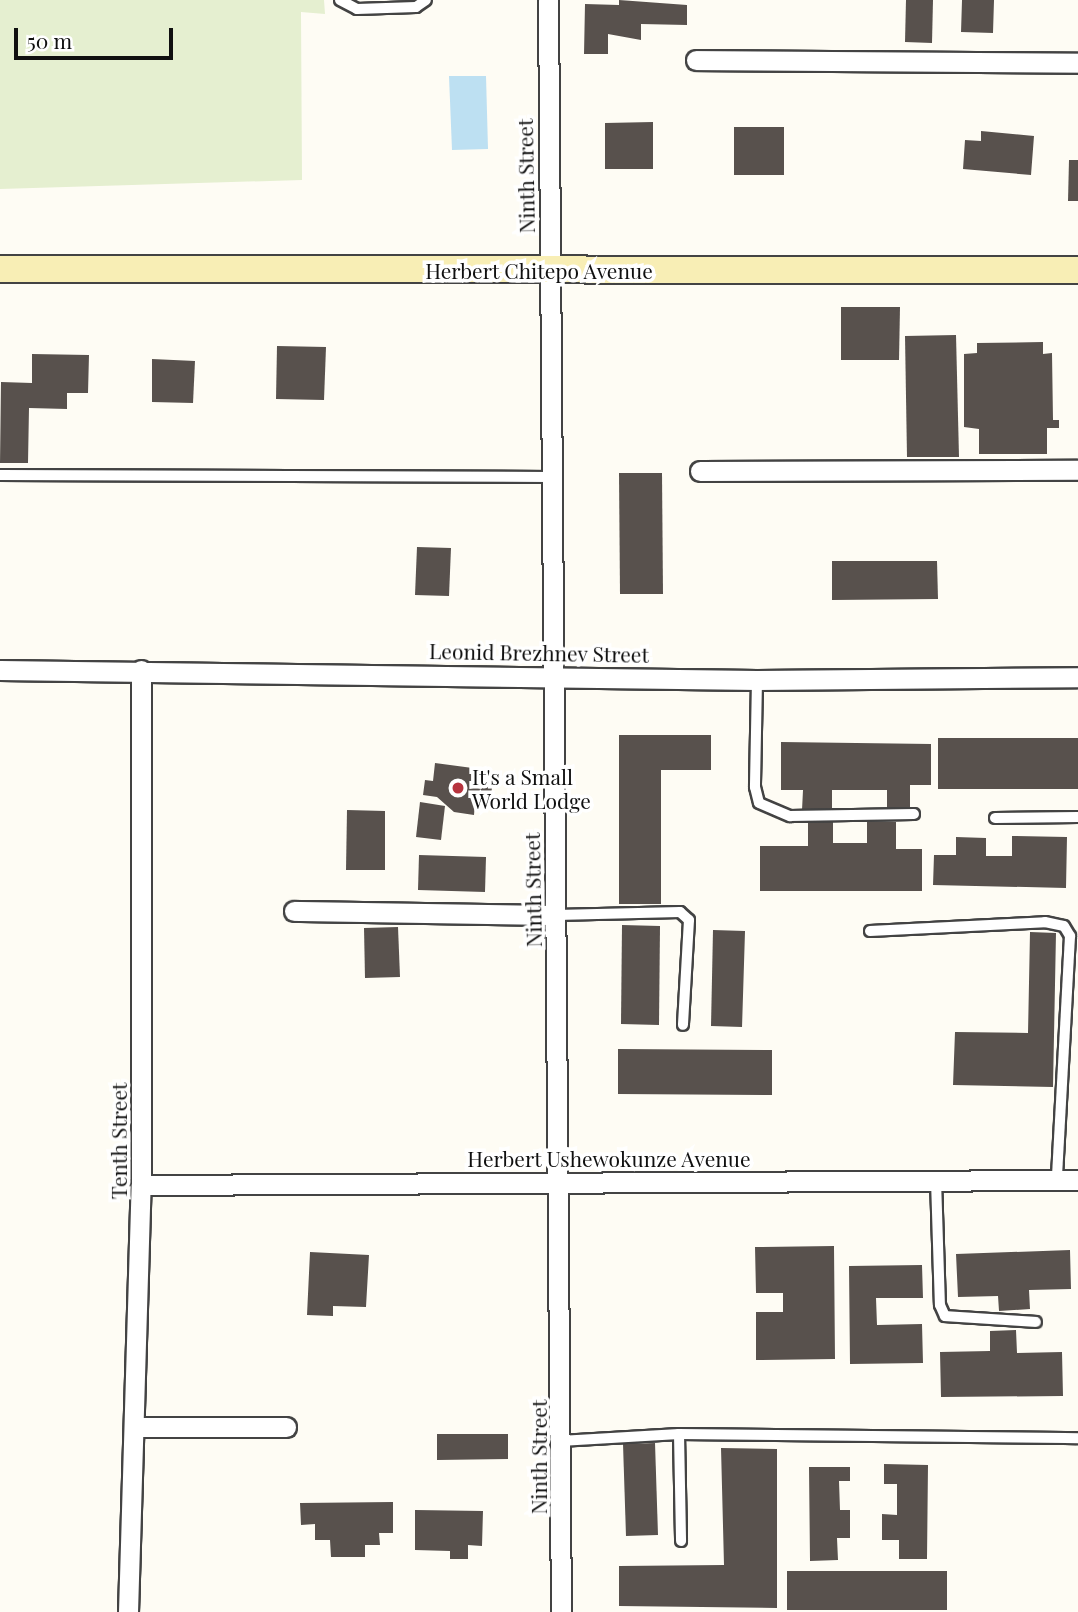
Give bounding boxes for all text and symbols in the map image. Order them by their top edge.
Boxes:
scale bar [18,14,177,58]
text: 50 m [27,26,72,54]
street label: Ninth Street [511,118,539,234]
street label: Herbert Chitepo Avenue [425,257,653,283]
street label: Leonid Brezhnev Street [429,637,649,667]
place label: It's a Small World Lodge [472,763,591,813]
marker: It's a Small World Lodge [450,780,466,796]
street label: Ninth Street [518,832,546,948]
street label: Tenth Street [105,1083,131,1199]
street label: Herbert Ushewokunze Avenue [467,1145,751,1171]
street label: Ninth Street [525,1400,551,1514]

